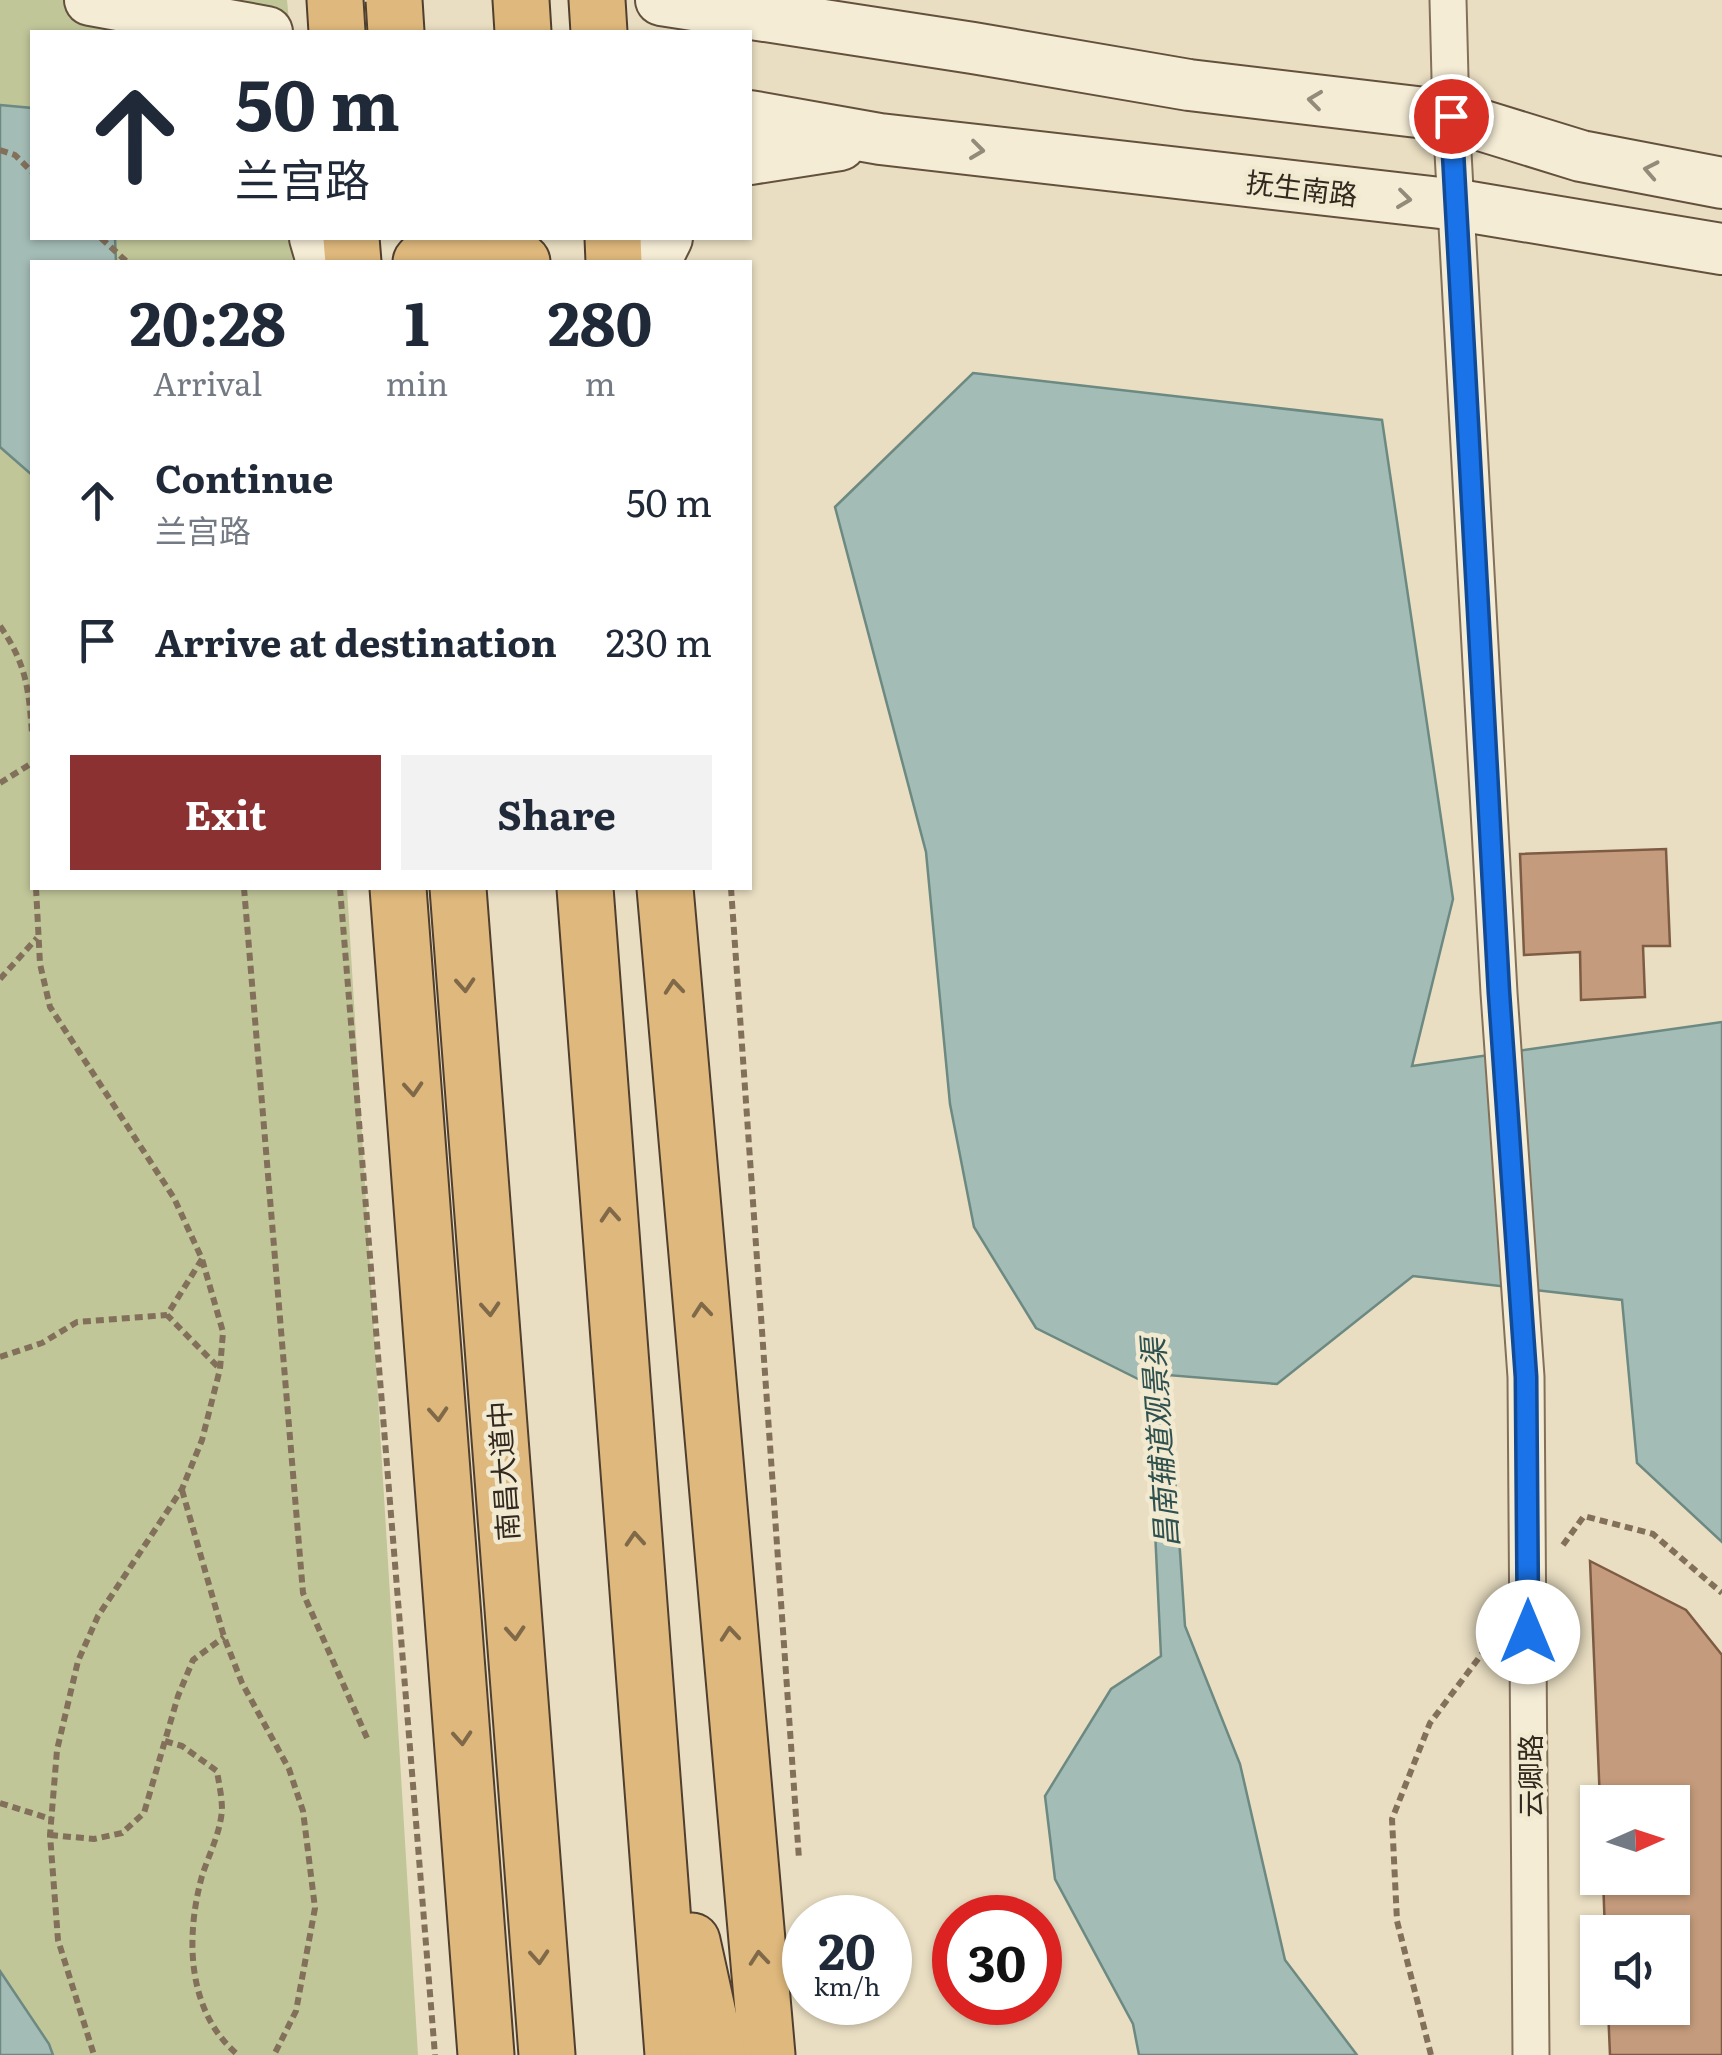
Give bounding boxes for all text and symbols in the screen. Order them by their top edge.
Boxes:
text: 50 m [235,49,400,153]
icon: ahead [70,70,200,200]
pin [1409,74,1494,159]
icon: arrive [1424,89,1479,144]
one-way arrow [1307,90,1323,111]
one-way arrow [969,139,985,160]
text: 兰宫路 [235,144,370,211]
street label: 抚生南路 [1244,159,1360,215]
one-way arrow [1643,160,1660,181]
one-way arrow [1396,188,1412,209]
text: 20:28 [130,275,286,364]
text: 1 [404,275,429,364]
text: 280 [548,275,652,364]
text: Arrival [153,358,262,406]
text: min [385,358,448,406]
text: m [585,358,616,406]
text: Continue [155,448,333,505]
text: 50 m [626,472,712,529]
icon: ahead [70,473,125,528]
text: 兰宫路 [155,505,251,553]
text: Arrive at destination [155,612,557,669]
text: 230 m [606,612,712,669]
icon: arrive [70,613,125,668]
button: Exit [70,755,381,870]
button: Share [401,755,712,870]
one-way arrow [454,977,476,993]
one-way arrow [664,978,685,994]
one-way arrow [402,1082,424,1098]
one-way arrow [600,1206,621,1222]
one-way arrow [479,1301,500,1317]
one-way arrow [692,1302,714,1318]
water label: 昌南辅道观景渠 [1128,1333,1187,1549]
street label: 南昌大道中 [476,1400,528,1542]
one-way arrow [426,1406,448,1422]
one-way arrow [624,1530,646,1546]
position arrow [1476,1580,1580,1684]
one-way arrow [503,1625,525,1641]
one-way arrow [720,1626,742,1642]
one-way arrow [451,1730,472,1746]
street label: 云卿路 [1508,1734,1550,1818]
north arrow [1580,1785,1690,1895]
map controls [1580,1785,1690,2025]
speed limit sign: 30 [932,1895,1062,2025]
text: 20 [818,1911,876,1985]
button: sound [1580,1915,1690,2025]
one-way arrow [528,1949,550,1965]
one-way arrow [748,1949,770,1965]
text: km/h [814,1967,880,2004]

